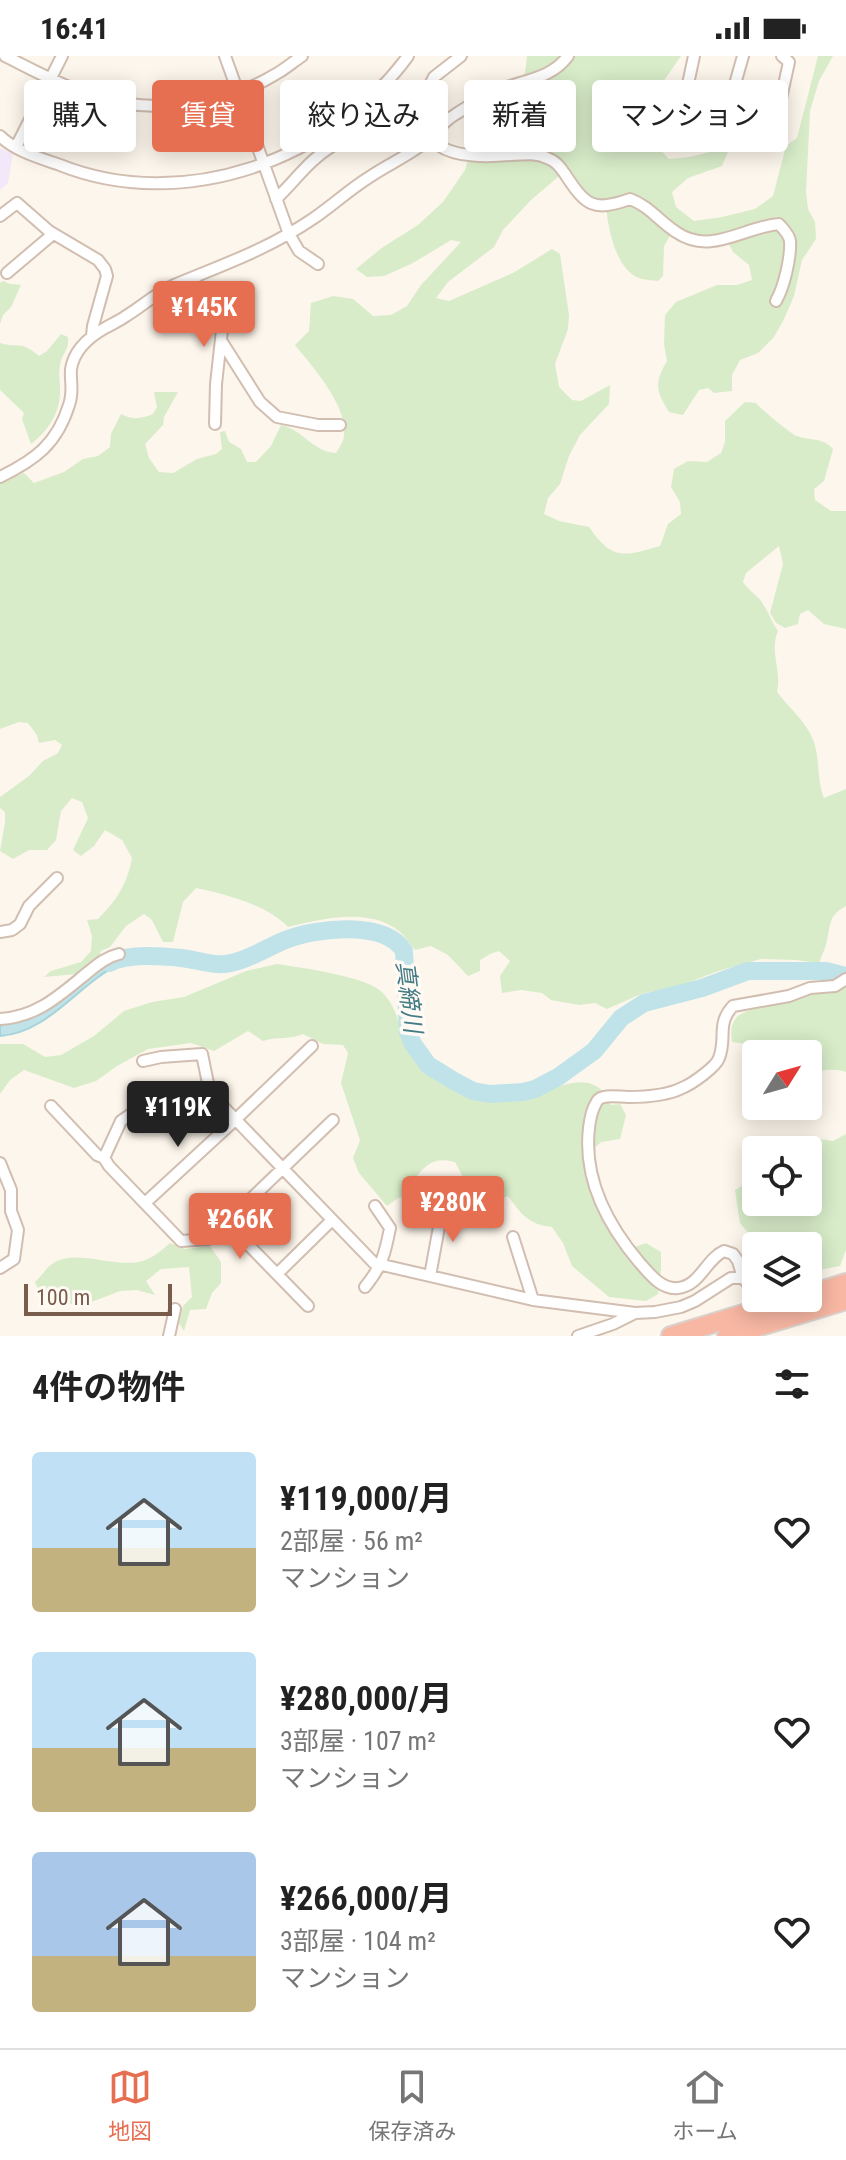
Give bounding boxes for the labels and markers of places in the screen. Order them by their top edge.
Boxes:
pin: ¥145K [148,281,260,349]
pin: ¥119K [122,1081,234,1149]
pin: ¥280K [397,1176,509,1244]
pin: ¥266K [184,1193,296,1261]

